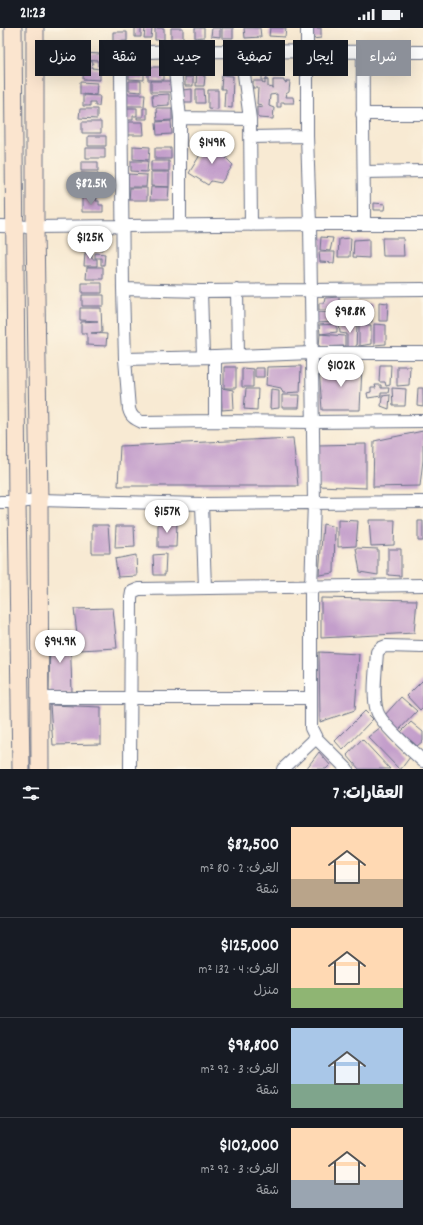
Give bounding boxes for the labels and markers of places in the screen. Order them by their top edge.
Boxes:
pin: $149K [184,131,240,165]
pin: $82.5K [58,172,124,206]
pin: $125K [62,226,118,260]
pin: $98.8K [317,300,383,334]
pin: $102K [313,354,369,388]
pin: $157K [139,500,195,534]
pin: $94.9K [27,630,93,664]

